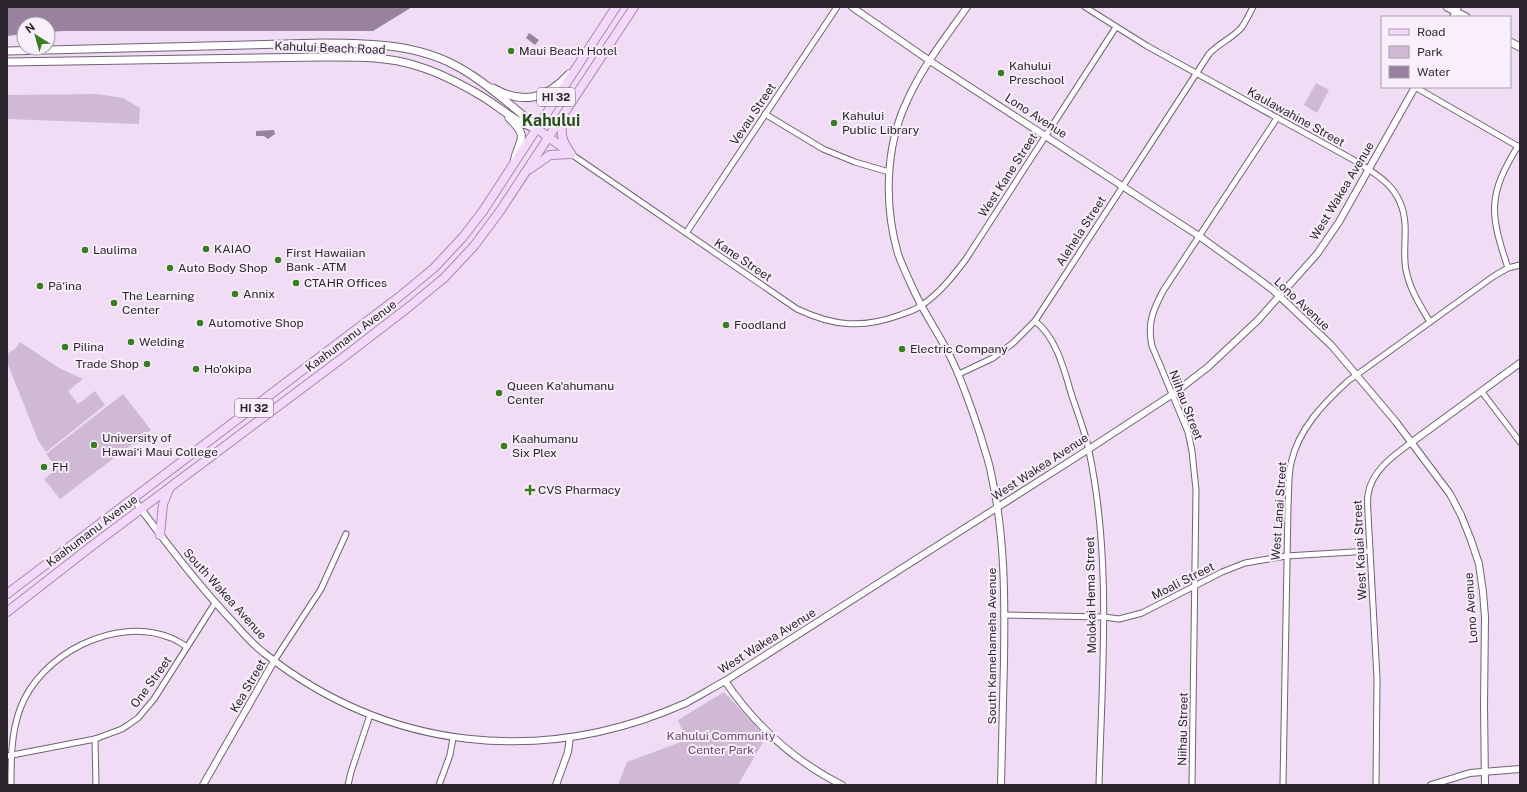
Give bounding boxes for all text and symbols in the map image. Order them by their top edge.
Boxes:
north arrow [16,16,56,56]
legend [1381,16,1511,88]
text: N [23,21,37,35]
text: Road [1417,25,1445,39]
street label: Kahului Beach Road [274,39,386,57]
place label: Maui Beach Hotel [519,44,618,58]
text: Park [1417,45,1443,59]
marker: Maui Beach Hotel [506,46,516,56]
place label: Kahului Preschool [1009,59,1065,87]
text: Water [1417,65,1451,79]
marker: Kahului Preschool [996,68,1006,78]
street label: Vevau Street [727,80,779,148]
street label: Kaulawahine Street [1245,84,1347,150]
road number: HI 32 [537,88,575,106]
street label: Lono Avenue [1002,91,1070,141]
place label: Kahului Public Library [842,109,920,137]
district label: Kahului [522,111,580,130]
marker: Kahului Public Library [829,118,839,128]
street label: West Kane Street [976,130,1041,220]
street label: West Wakea Avenue [1307,139,1377,243]
street label: Alehela Street [1053,193,1109,269]
street label: Kane Street [712,236,775,285]
place label: KAIAO [214,242,251,256]
place label: Laulima [93,243,137,257]
marker: KAIAO [201,244,211,254]
marker: Laulima [80,245,90,255]
place label: First Hawaiian Bank - ATM [286,246,365,274]
marker: First Hawaiian Bank - ATM [273,255,283,265]
place label: Auto Body Shop [178,261,268,275]
marker: Auto Body Shop [165,263,175,273]
street label: Lono Avenue [1271,275,1333,334]
place label: CTAHR Offices [304,276,387,290]
marker: CTAHR Offices [291,278,301,288]
place label: Pā‘ina [48,279,82,293]
marker: Pā‘ina [35,281,45,291]
place label: Annix [243,287,275,301]
place label: The Learning Center [122,289,195,317]
marker: Annix [230,289,240,299]
street label: Kaahumanu Avenue [303,297,399,375]
marker: The Learning Center [109,298,119,308]
place label: Automotive Shop [208,316,304,330]
marker: Automotive Shop [195,318,205,328]
place label: Foodland [734,318,786,332]
marker: Foodland [721,320,731,330]
place label: Welding [139,335,185,349]
marker: Welding [126,337,136,347]
place label: Pilina [73,340,104,354]
marker: Pilina [60,342,70,352]
place label: Electric Company [910,342,1008,356]
marker: Electric Company [897,344,907,354]
place label: Trade Shop [75,357,139,371]
marker: Trade Shop [142,359,152,369]
place label: Ho'okipa [204,362,252,376]
marker: Ho'okipa [191,364,201,374]
street label: Niihau Street [1166,368,1206,442]
place label: Queen Ka'ahumanu Center [507,379,614,407]
marker: Queen Ka'ahumanu Center [494,388,504,398]
road number: HI 32 [235,399,273,417]
street label: West Wakea Avenue [989,430,1091,503]
place label: University of Hawai‘i Maui College [102,431,218,459]
place label: Kaahumanu Six Plex [512,432,578,460]
marker: University of Hawai‘i Maui College [89,440,99,450]
marker: Kaahumanu Six Plex [499,441,509,451]
place label: FH [52,460,68,474]
street label: West Lanai Street [1269,461,1289,561]
marker: FH [39,462,49,472]
place label: CVS Pharmacy [538,483,621,497]
marker: CVS Pharmacy [525,485,535,495]
street label: Kaahumanu Avenue [44,492,140,570]
street label: West Kauai Street [1350,499,1370,601]
street label: Molokai Hema Street [1083,536,1099,654]
street label: South Wakea Avenue [180,546,270,642]
street label: Moali Street [1149,559,1217,603]
street label: South Kamehameha Avenue [985,568,999,724]
street label: Lono Avenue [1462,572,1480,644]
street label: West Wakea Avenue [716,605,819,677]
street label: One Street [128,653,175,711]
street label: Kea Street [227,657,269,715]
street label: Niihau Street [1175,692,1191,766]
park label: Kahului Community Center Park [667,729,776,757]

